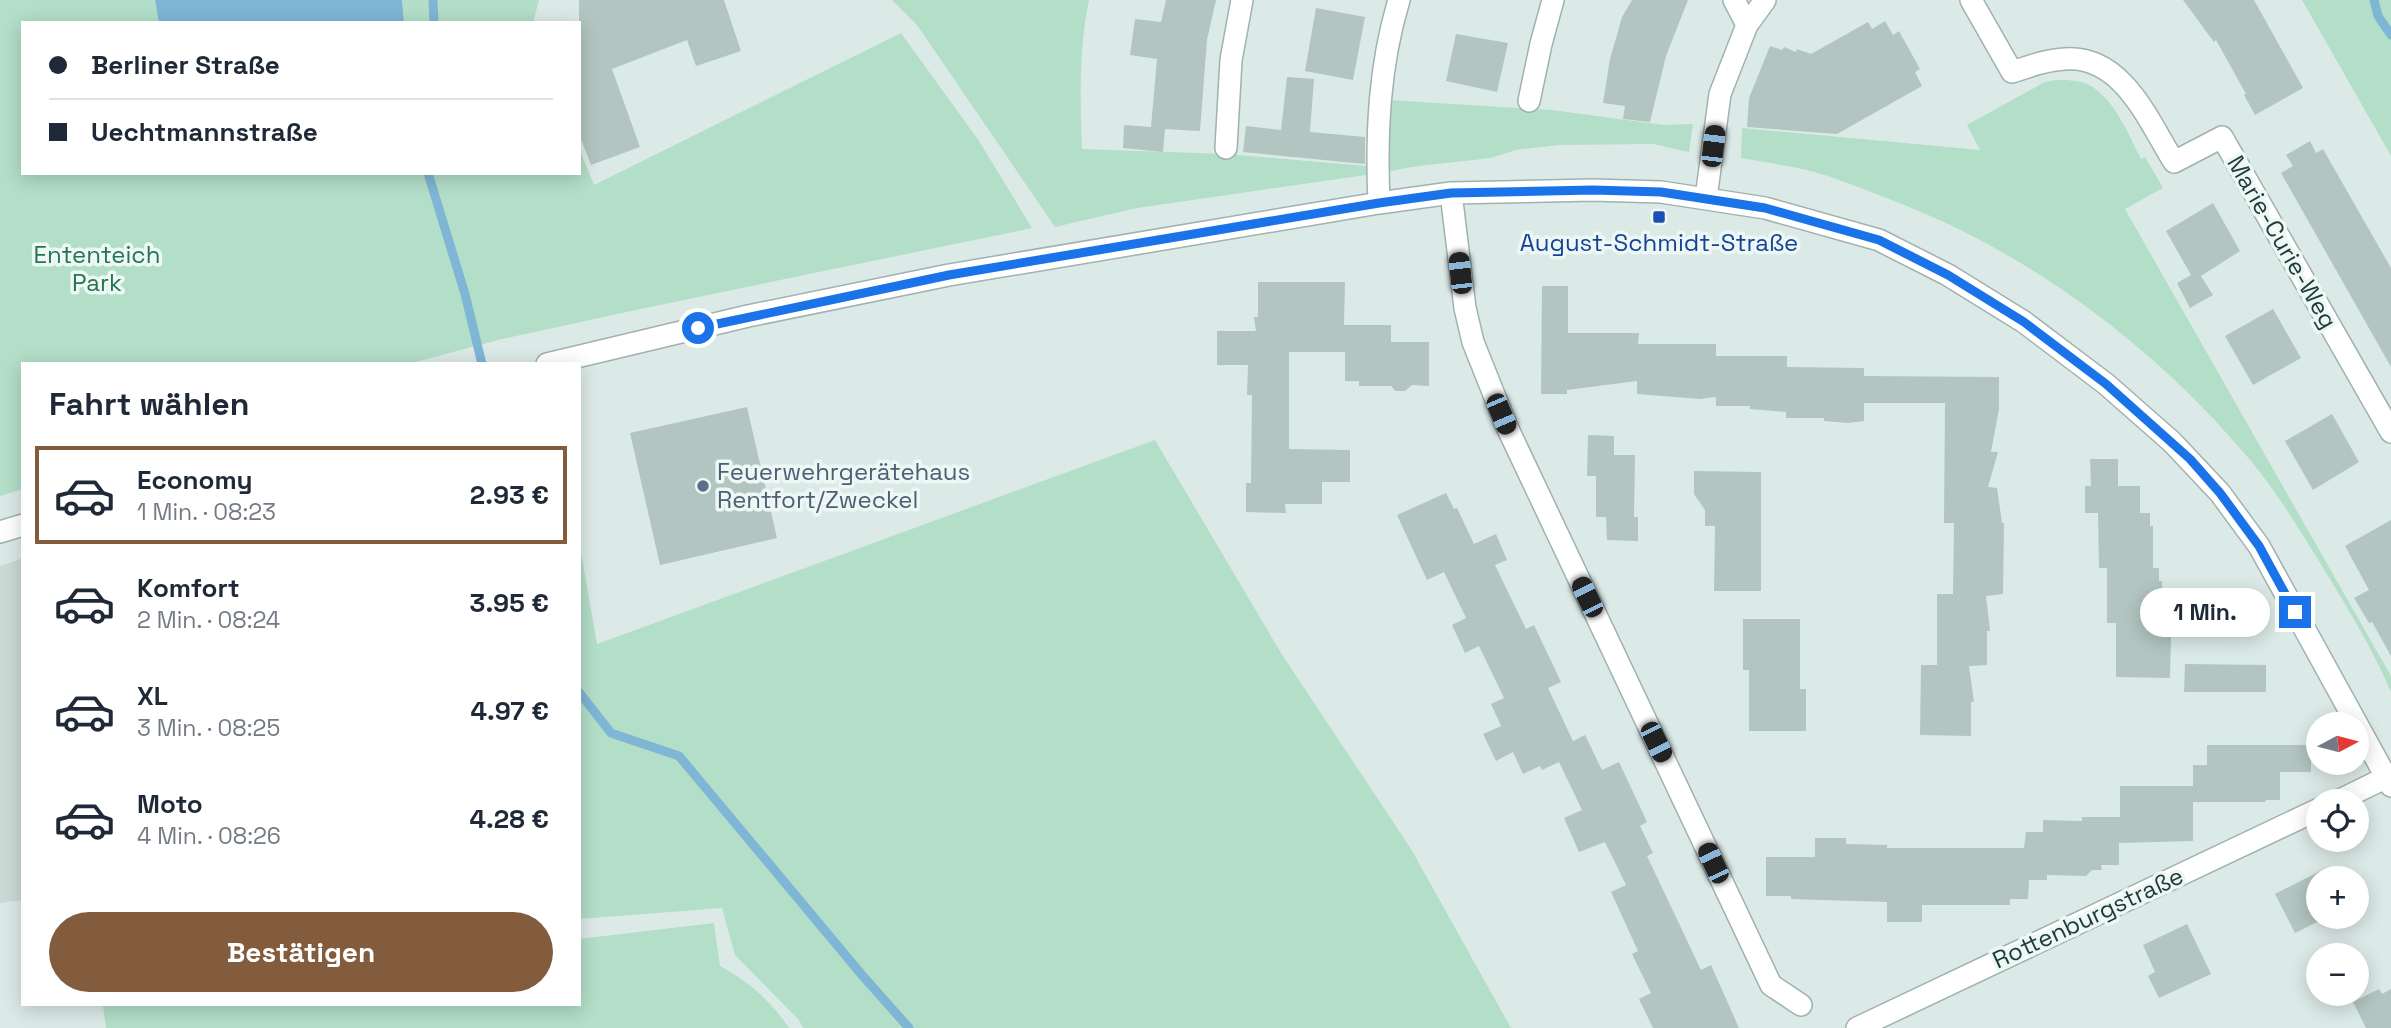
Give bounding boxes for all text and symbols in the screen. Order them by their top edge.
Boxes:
text: Berliner Straße [91,48,280,82]
text: Uechtmannstraße [91,115,318,149]
car [1701,124,1726,168]
street label: Marie-Curie-Weg [2220,150,2345,334]
marker: August-Schmidt-Straße [1651,209,1667,225]
place label: August-Schmidt-Straße [1520,227,1798,258]
park label: Ententeich Park [34,239,160,298]
car [1448,251,1473,295]
route start [682,312,714,344]
text: Fahrt wählen [49,384,249,424]
car [1484,391,1519,437]
place label: Feuerwehrgerätehaus Rentfort/Zweckel [717,456,970,515]
text: Economy [137,463,253,497]
icon: car [53,464,116,527]
text: 2.93 € [470,478,549,512]
marker: Feuerwehrgerätehaus Rentfort/Zweckel [695,478,711,494]
text: 1 Min. · 08:23 [137,497,276,527]
text: Komfort [137,571,240,605]
icon: car [53,572,116,635]
car [1569,574,1606,620]
text: 3.95 € [470,586,549,620]
callout: 1 Min. [2141,588,2270,636]
route end [2279,596,2311,628]
text: 1 Min. [2173,597,2237,627]
text: 2 Min. · 08:24 [137,605,280,635]
text: XL [137,679,168,713]
icon: car [53,680,116,743]
text: 4.97 € [471,694,549,728]
north arrow [2306,712,2370,775]
map controls [2306,712,2369,1006]
text: 3 Min. · 08:25 [137,713,280,743]
car [1638,719,1675,765]
text: Moto [137,787,203,821]
icon: car [53,788,116,851]
button: locate [2306,789,2369,852]
text: 4.28 € [469,802,549,836]
text: 4 Min. · 08:26 [137,821,281,851]
car [1695,840,1732,886]
street label: Rottenburgstraße [1987,860,2188,975]
button: + [2306,866,2369,929]
button: Bestätigen [49,912,553,992]
button: − [2306,943,2369,1006]

